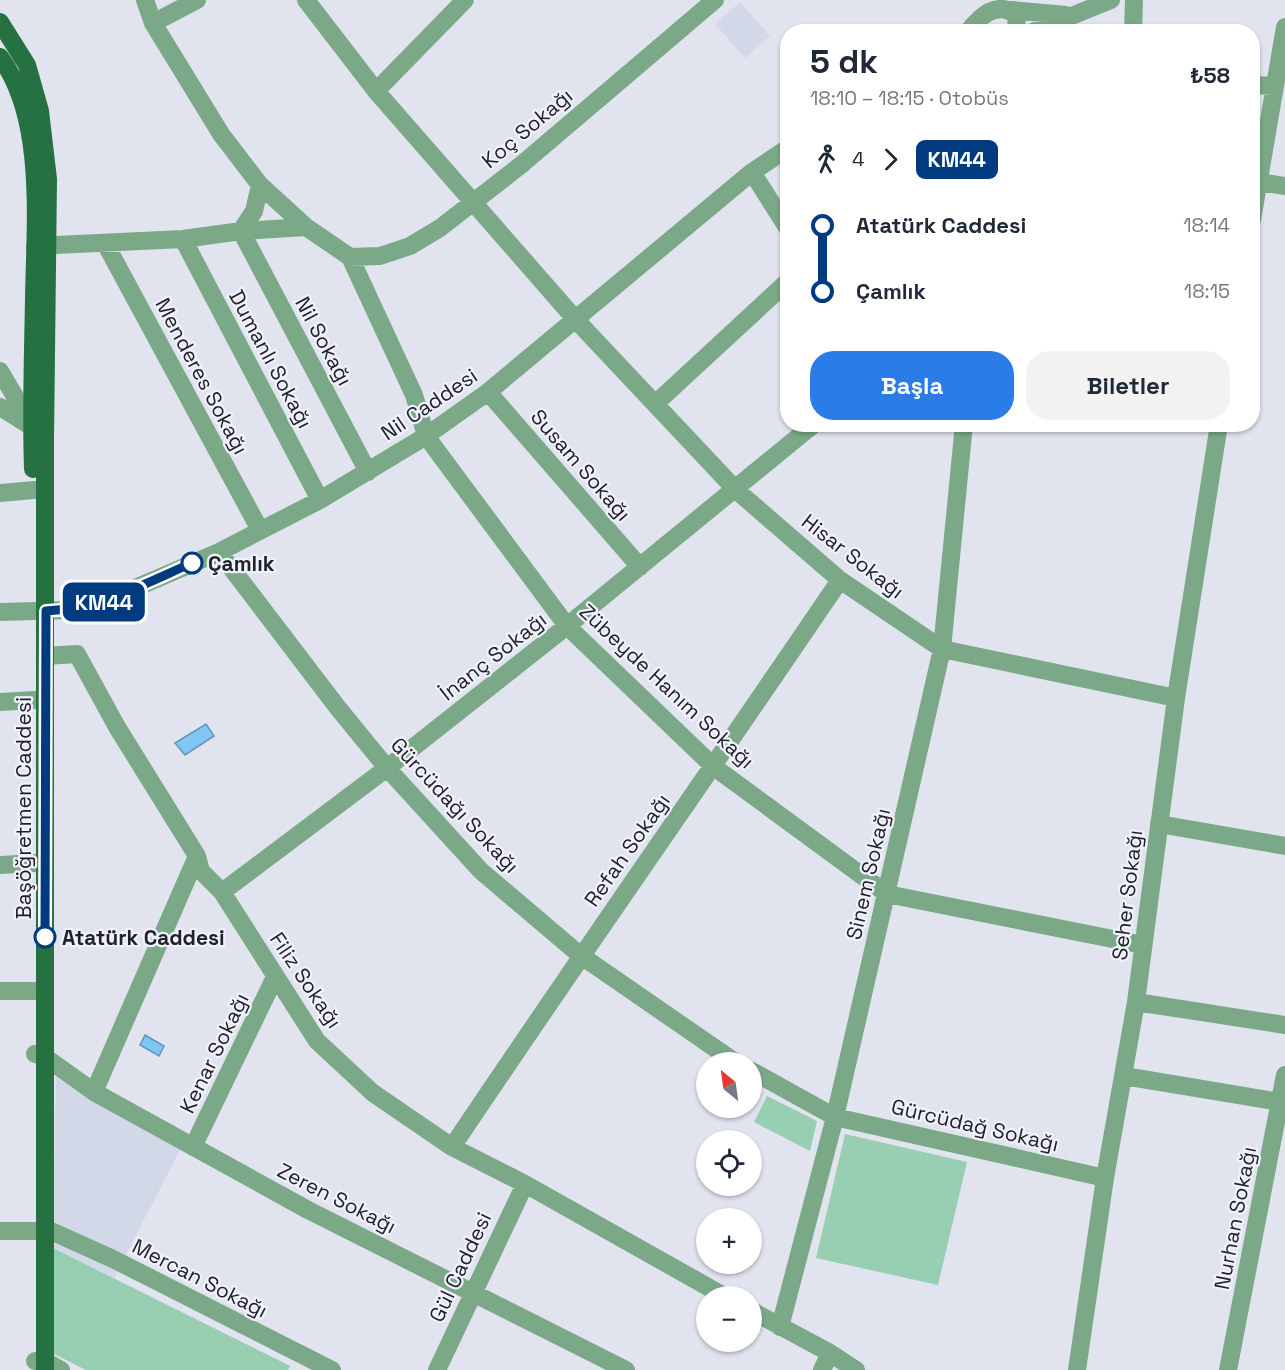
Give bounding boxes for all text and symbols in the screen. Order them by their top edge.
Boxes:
text: 5 dk [810,41,878,83]
text: ₺58 [1190,61,1230,89]
street label: Koç Sokağı [476,82,578,174]
text: 18:10 – 18:15 · Otobüs [810,85,1009,111]
icon: walk [810,143,843,176]
icon: forward [874,143,907,176]
text: 4 [852,146,865,172]
text: KM44 [928,146,986,173]
text: Atatürk Caddesi [856,211,1026,239]
text: 18:14 [1183,212,1230,238]
text: Çamlık [856,277,926,305]
text: 18:15 [1184,278,1230,304]
street label: Dumanlı Sokağı [223,285,319,433]
street label: Nil Sokağı [289,292,359,390]
street label: Menderes Sokağı [149,293,255,459]
button: Başla [810,351,1014,420]
button: Biletler [1026,351,1230,420]
street label: Nil Caddesi [376,362,482,446]
street label: Susam Sokağı [525,403,637,527]
street label: Hisar Sokağı [796,508,910,604]
place label: Çamlık [208,550,275,577]
marker: Çamlık [181,552,203,574]
line badge: KM44 [62,582,146,622]
text: KM44 [75,589,133,616]
street label: Zübeyde Hanım Sokağı [574,598,760,774]
street label: İnanç Sokağı [434,606,552,706]
street label: Başöğretmen Caddesi [10,697,37,919]
street label: Gürcüdağı Sokağı [385,731,525,879]
street label: Refah Sokağı [578,788,676,912]
street label: Sinem Sokağı [840,806,896,942]
street label: Seher Sokağı [1106,828,1148,962]
place label: Atatürk Caddesi [62,924,225,951]
marker: Atatürk Caddesi [34,926,56,948]
street label: Filiz Sokağı [264,927,348,1033]
street label: Kenar Sokağı [173,988,255,1118]
north arrow [696,1052,762,1118]
map controls [696,1052,762,1352]
street label: Gürcüdağ Sokağı [889,1093,1061,1157]
button: locate [696,1130,762,1196]
street label: Nurhan Sokağı [1208,1144,1262,1292]
street label: Zeren Sokağı [273,1157,401,1239]
street label: Gül Caddesi [423,1208,497,1326]
button: + [696,1208,762,1274]
street label: Mercan Sokağı [128,1232,272,1324]
button: − [696,1286,762,1352]

